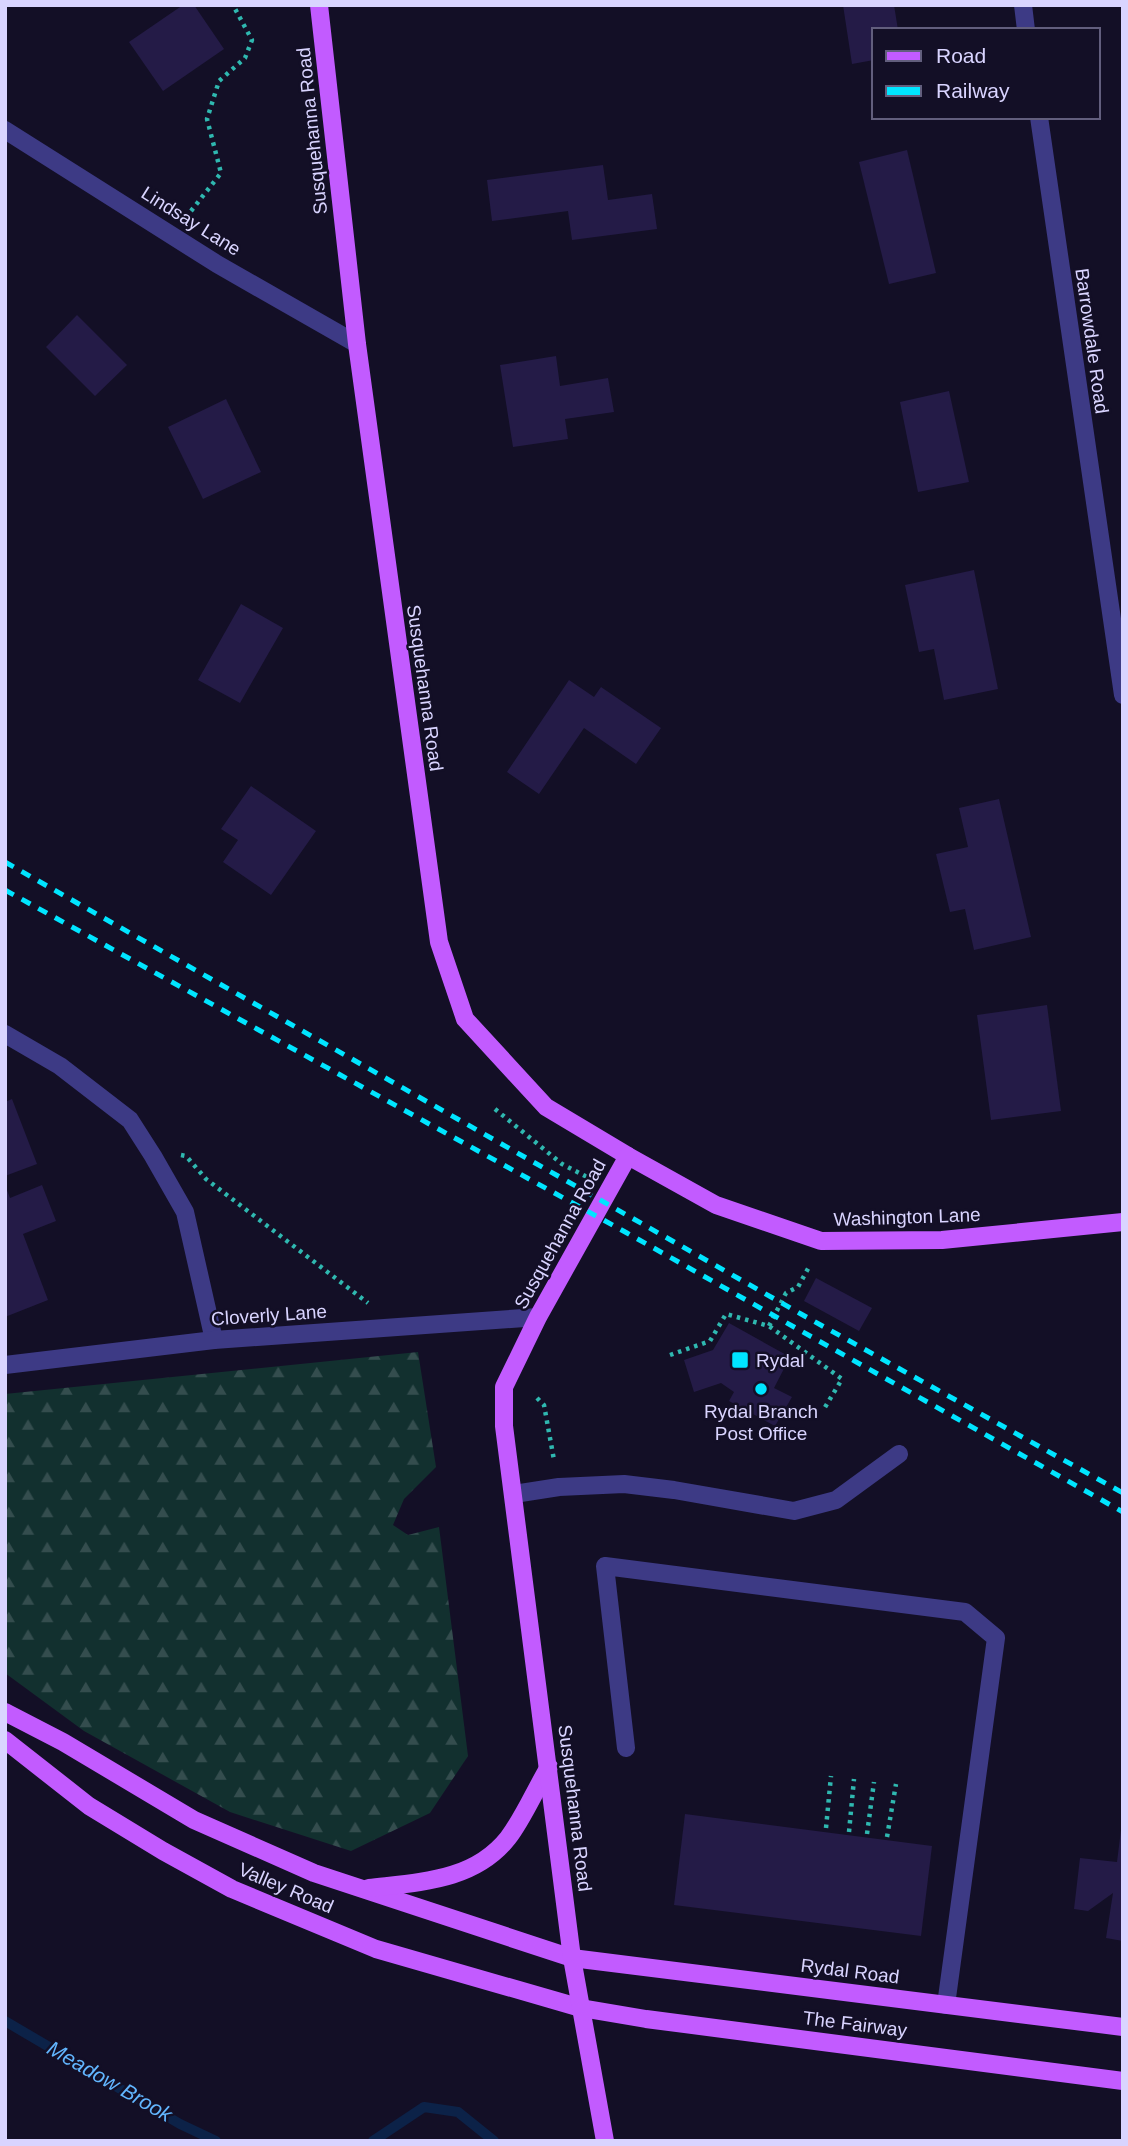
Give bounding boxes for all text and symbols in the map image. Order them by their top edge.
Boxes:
legend [872,28,1100,119]
text: Road [936,44,986,67]
street label: Susquehanna Road [293,46,331,216]
text: Railway [936,79,1010,102]
street label: Lindsay Lane [138,182,244,260]
street label: Barrowdale Road [1071,267,1113,415]
street label: Susquehanna Road [403,603,447,773]
street label: Susquehanna Road [510,1155,610,1313]
street label: Washington Lane [833,1204,981,1230]
street label: Cloverly Lane [210,1300,328,1330]
marker: Rydal [730,1350,750,1370]
place label: Rydal [756,1350,805,1371]
marker: Rydal Branch Post Office [753,1381,769,1397]
place label: Rydal Branch Post Office [704,1401,818,1444]
street label: Susquehanna Road [554,1723,596,1893]
street label: Valley Road [235,1859,337,1917]
street label: Rydal Road [799,1955,901,1987]
street label: The Fairway [802,2007,909,2041]
water label: Meadow Brook [44,2036,178,2127]

